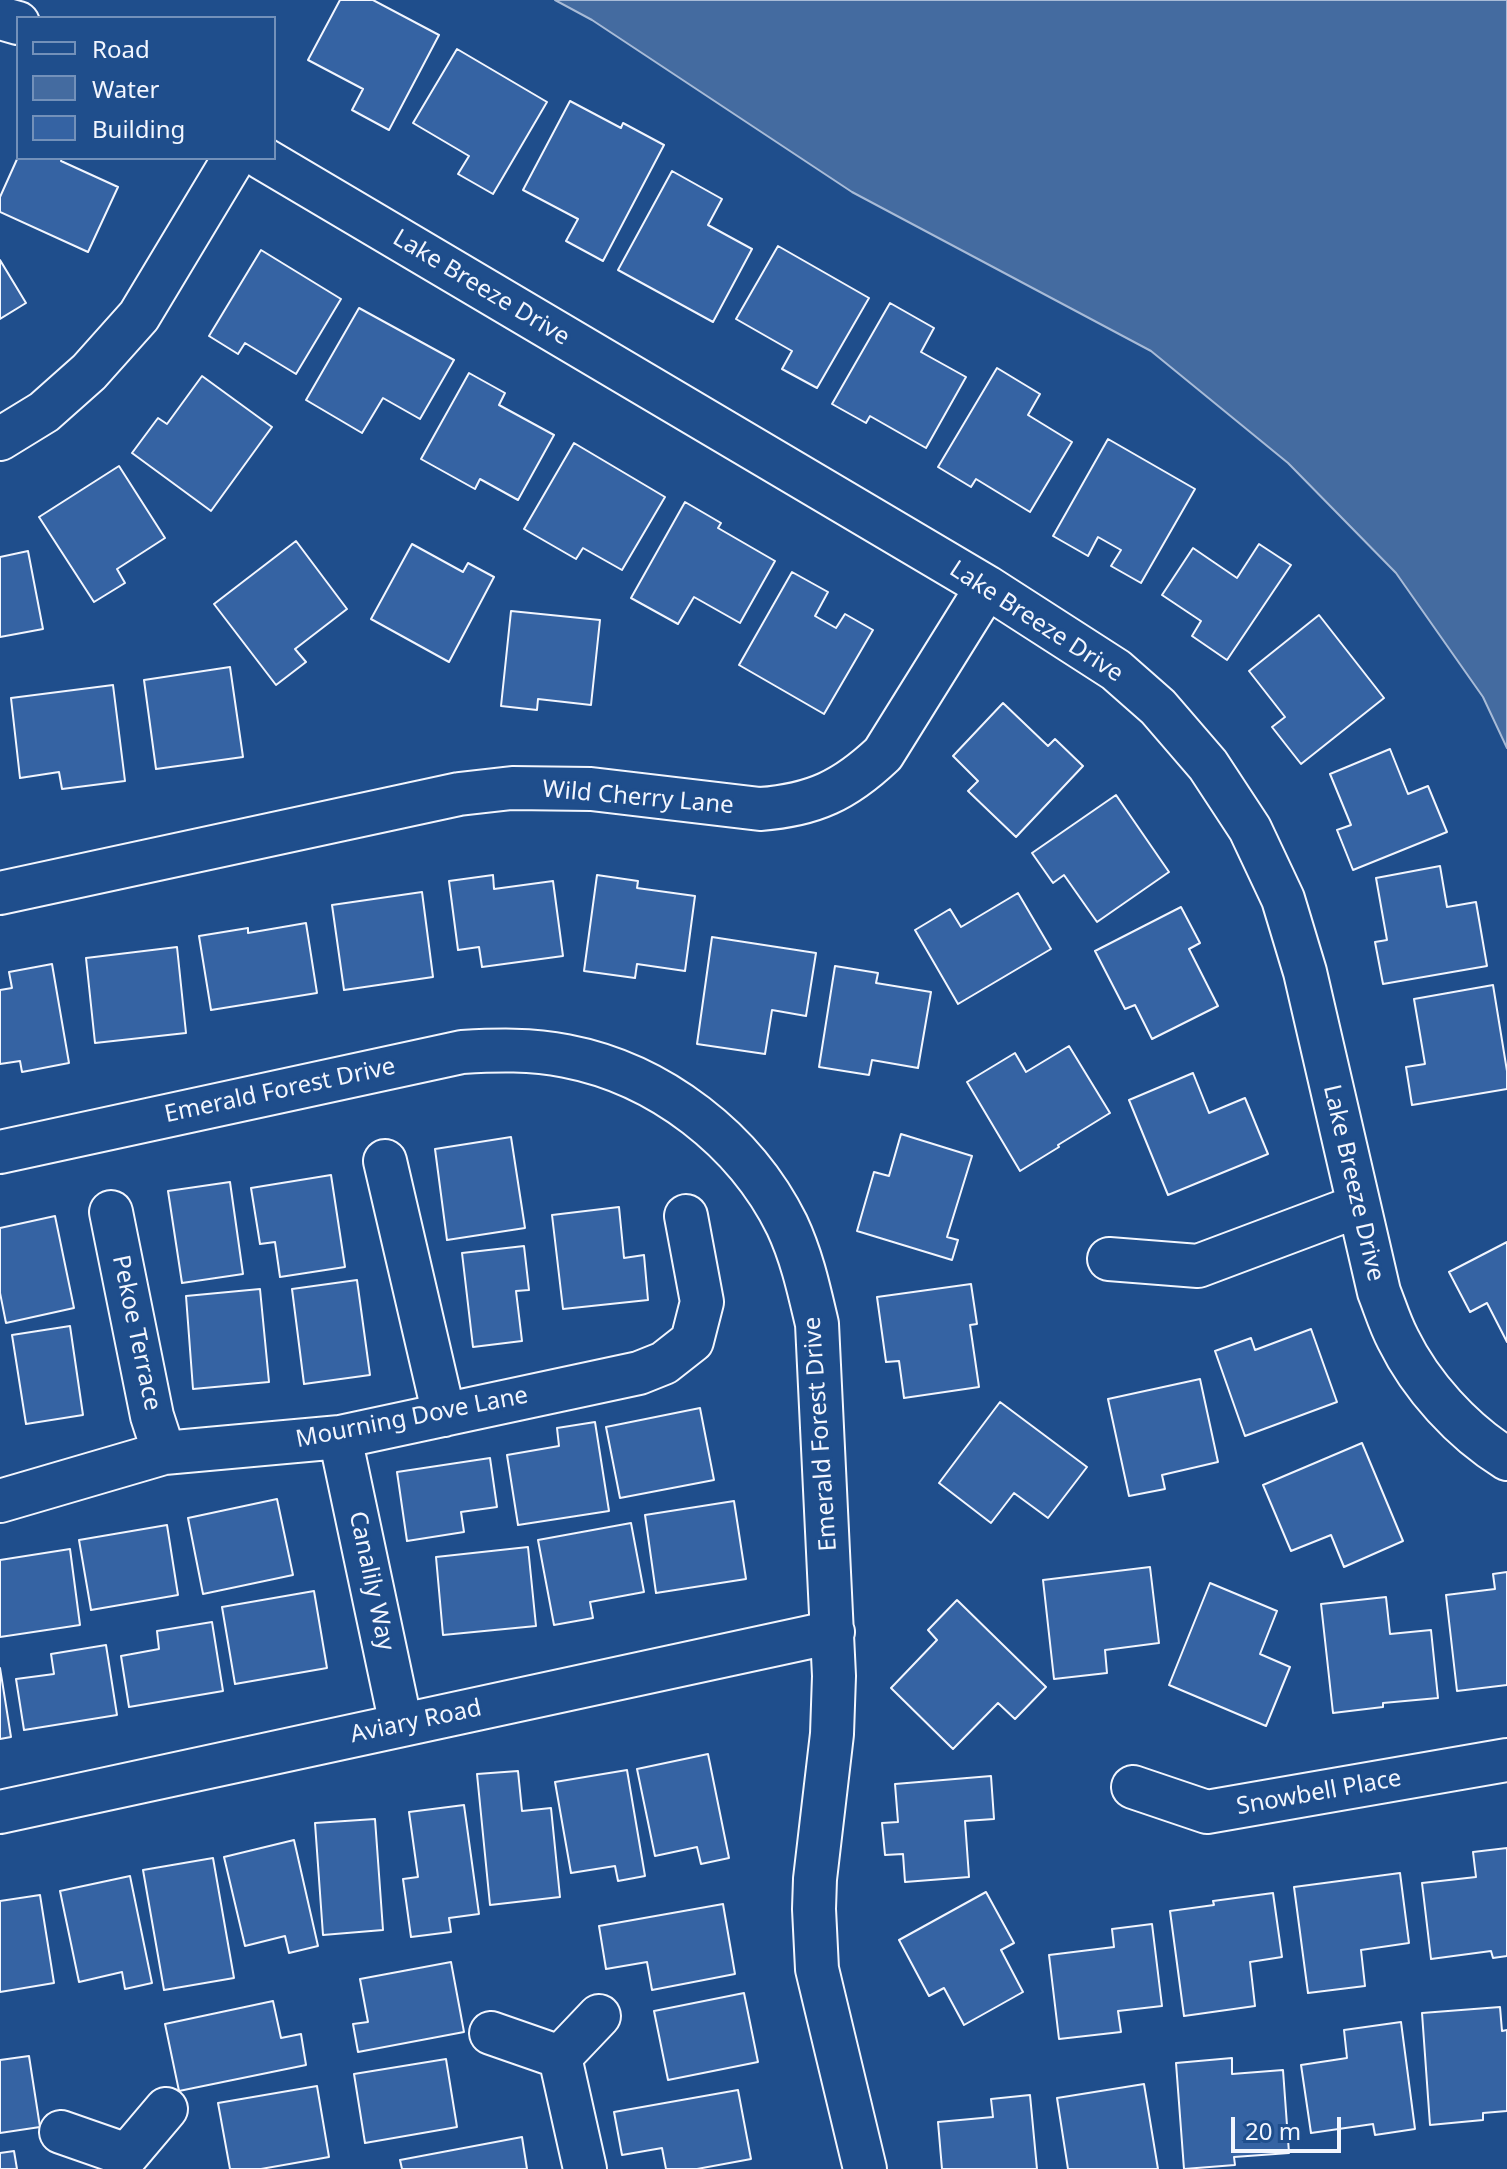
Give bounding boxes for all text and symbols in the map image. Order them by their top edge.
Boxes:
legend [16,16,276,160]
text: Road [92,32,150,65]
text: Water [92,72,159,105]
text: Building [92,112,185,145]
street label: Lake Breeze Drive [387,224,575,352]
street label: Lake Breeze Drive [944,555,1128,689]
street label: Wild Cherry Lane [541,775,735,821]
street label: Emerald Forest Drive [162,1052,398,1130]
street label: Lake Breeze Drive [1316,1082,1390,1284]
street label: Pekoe Terrace [105,1253,167,1413]
street label: Emerald Forest Drive [798,1316,844,1552]
street label: Mourning Dove Lane [294,1381,530,1455]
street label: Canalily Way [342,1509,400,1653]
street label: Aviary Road [348,1694,484,1750]
street label: Snowbell Place [1234,1764,1404,1822]
scale bar [1235,2101,1345,2151]
text: 20 m [1245,2114,1301,2147]

